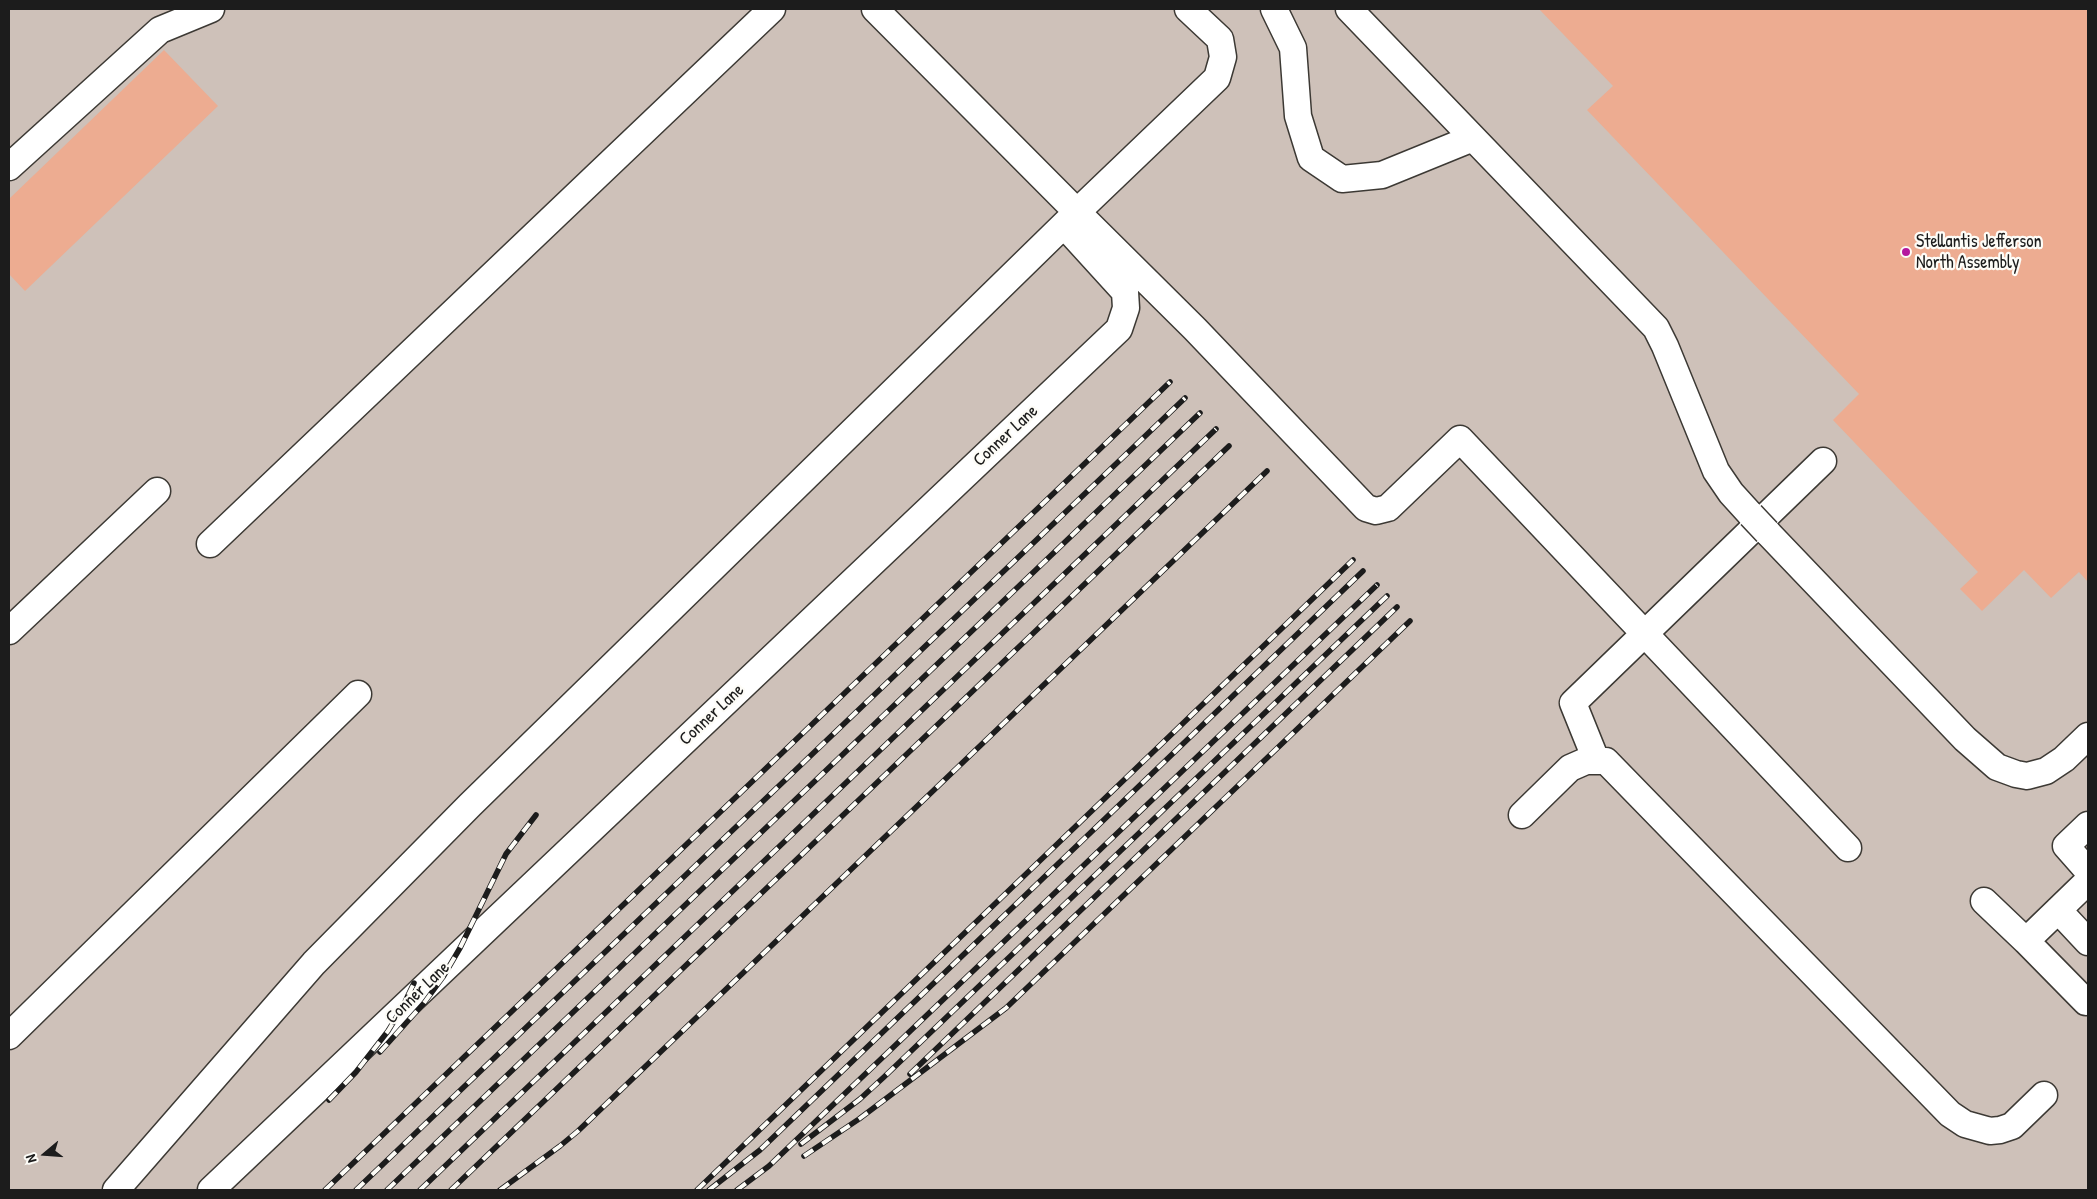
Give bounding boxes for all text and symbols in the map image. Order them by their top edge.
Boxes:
place label: Stellantis Jefferson North Assembly [1916,231,2042,274]
marker: Stellantis Jefferson North Assembly [1900,246,1912,258]
street label: Conner Lane [969,401,1043,471]
street label: Conner Lane [675,680,749,750]
street label: Conner Lane [381,957,455,1029]
north arrow [20,1129,70,1179]
text: N [20,1152,40,1165]

